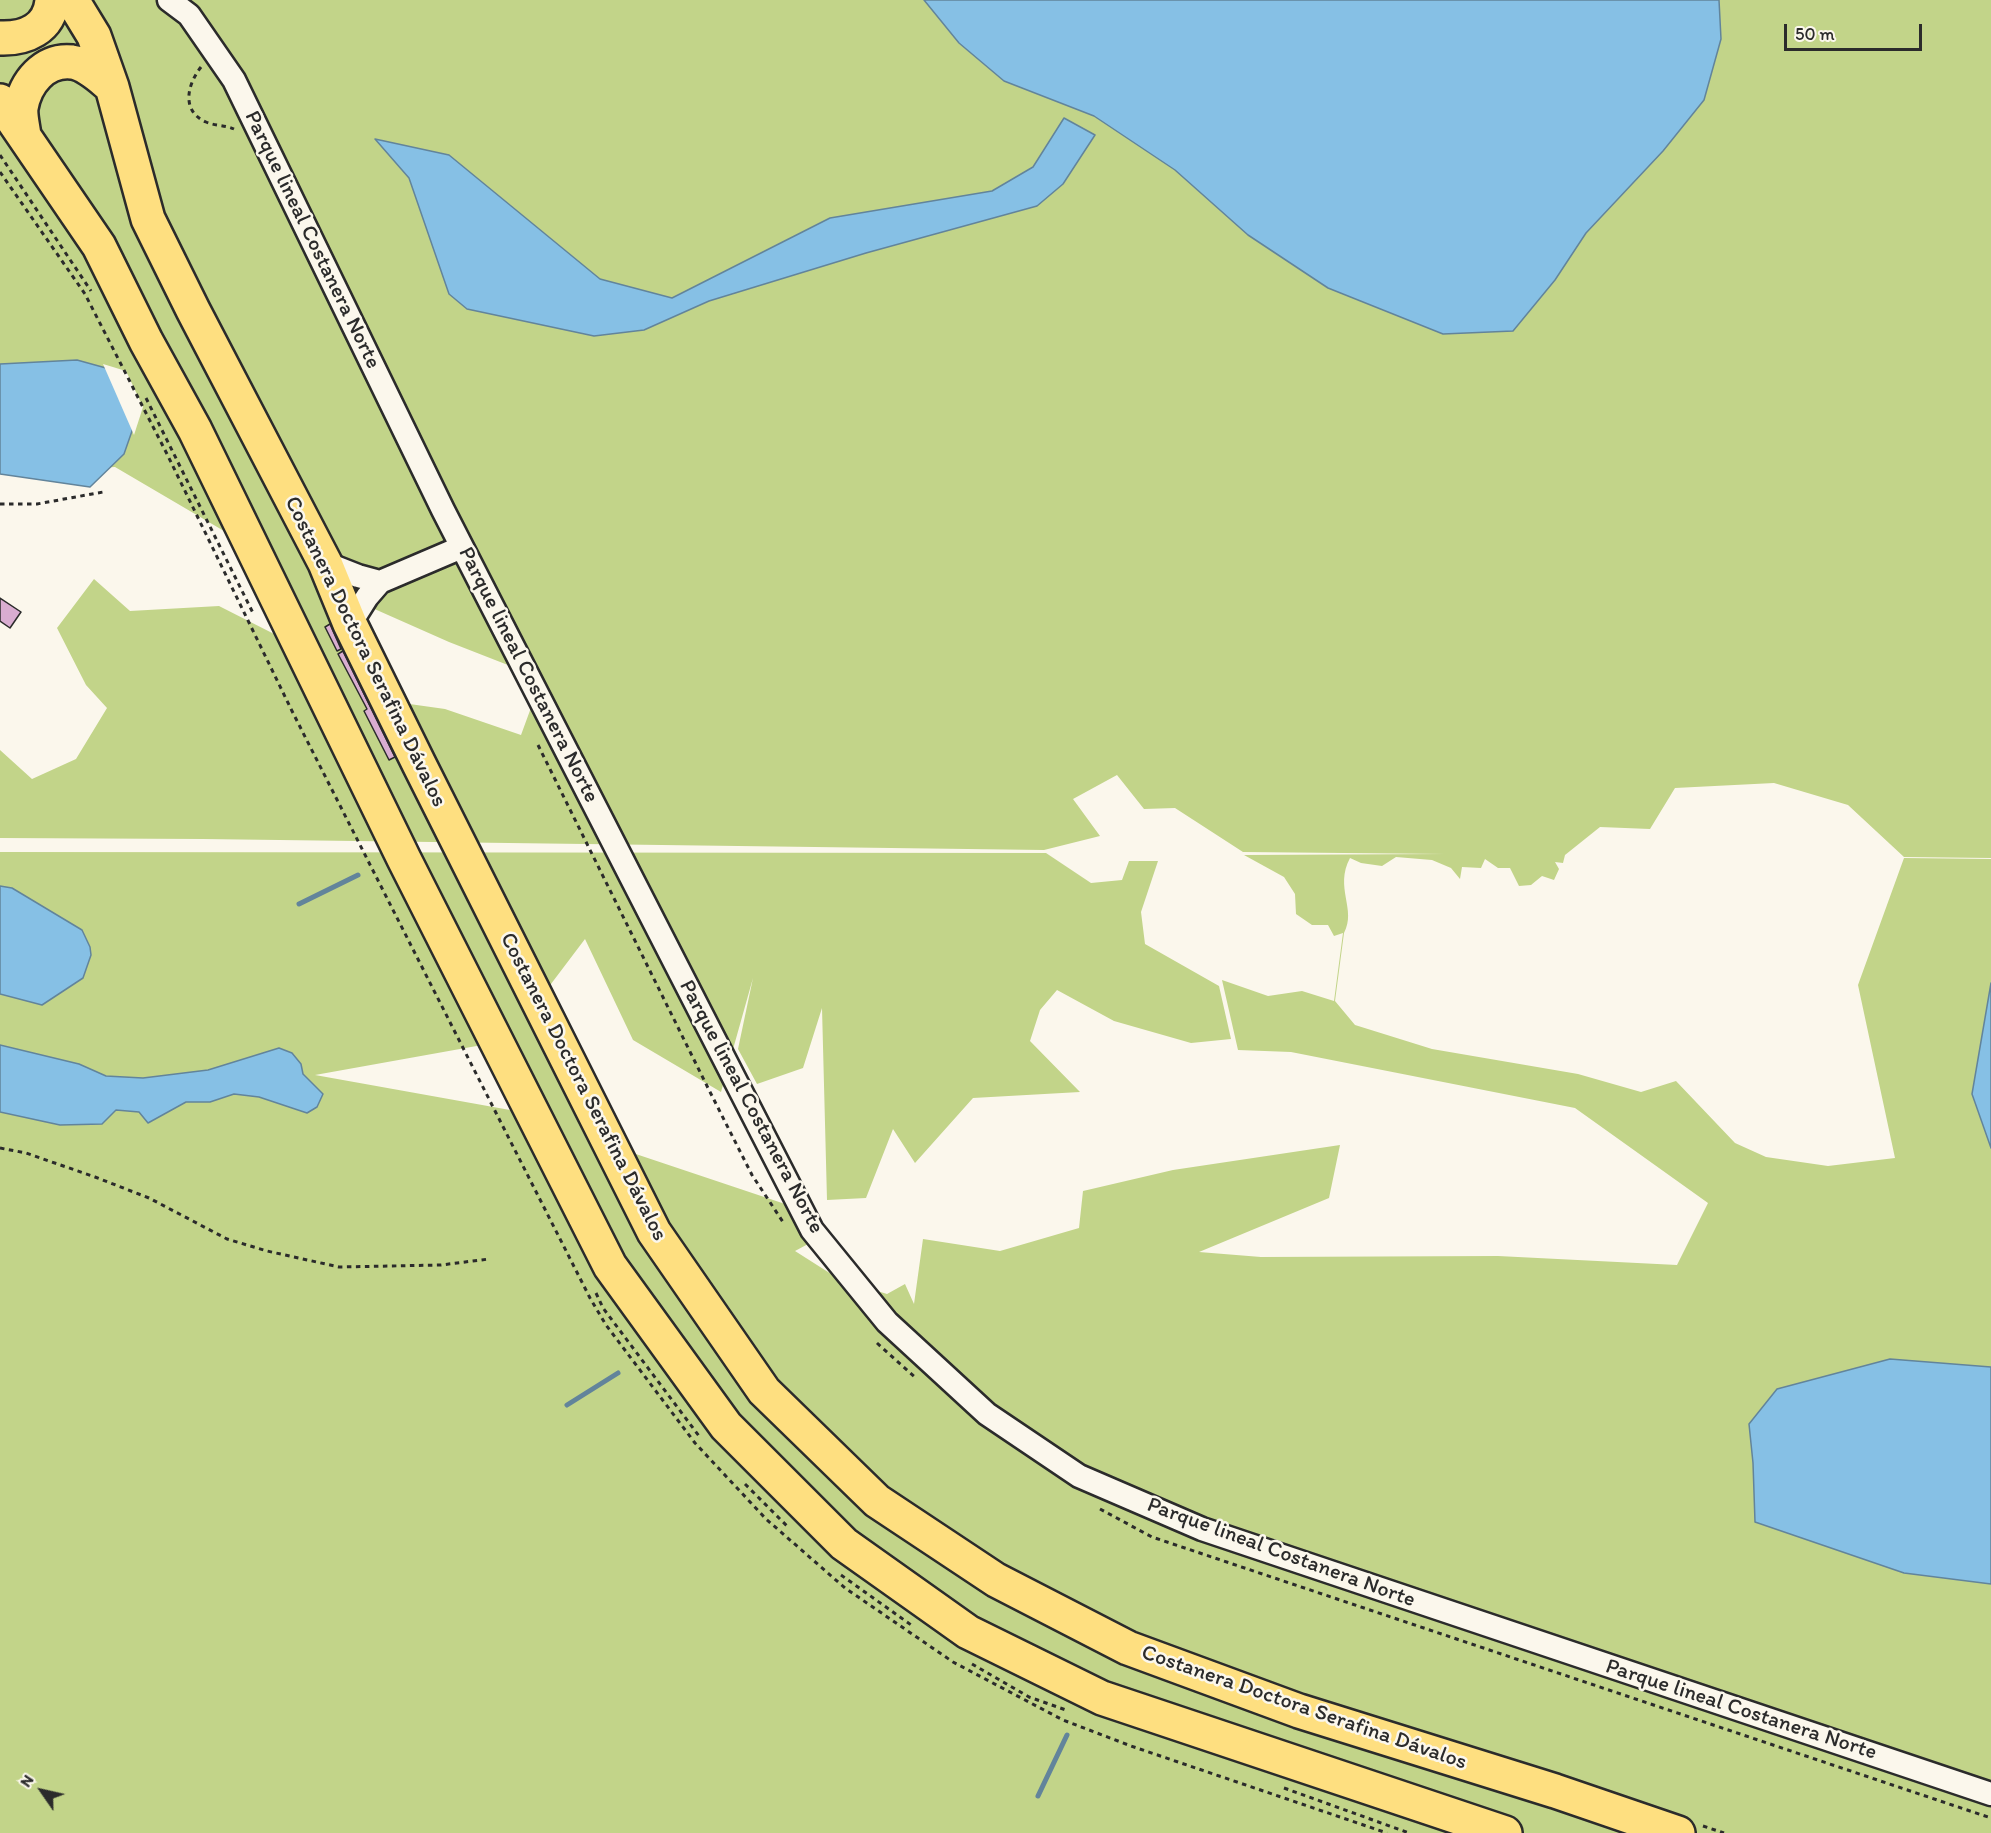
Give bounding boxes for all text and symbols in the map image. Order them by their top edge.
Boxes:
scale bar [1787,12,1925,50]
text: 50 m [1795,23,1835,45]
street label: Parque lineal Costanera Norte [238,107,386,373]
street label: Costanera Doctora Serafina Dávalos [278,492,452,812]
street label: Parque lineal Costanera Norte [452,543,604,807]
street label: Costanera Doctora Serafina Dávalos [494,928,672,1246]
street label: Parque lineal Costanera Norte [673,976,829,1238]
street label: Parque lineal Costanera Norte [1143,1492,1419,1614]
street label: Costanera Doctora Serafina Dávalos [1138,1640,1470,1776]
street label: Parque lineal Costanera Norte [1602,1654,1880,1766]
north arrow [12,1761,72,1821]
text: N [16,1771,38,1790]

